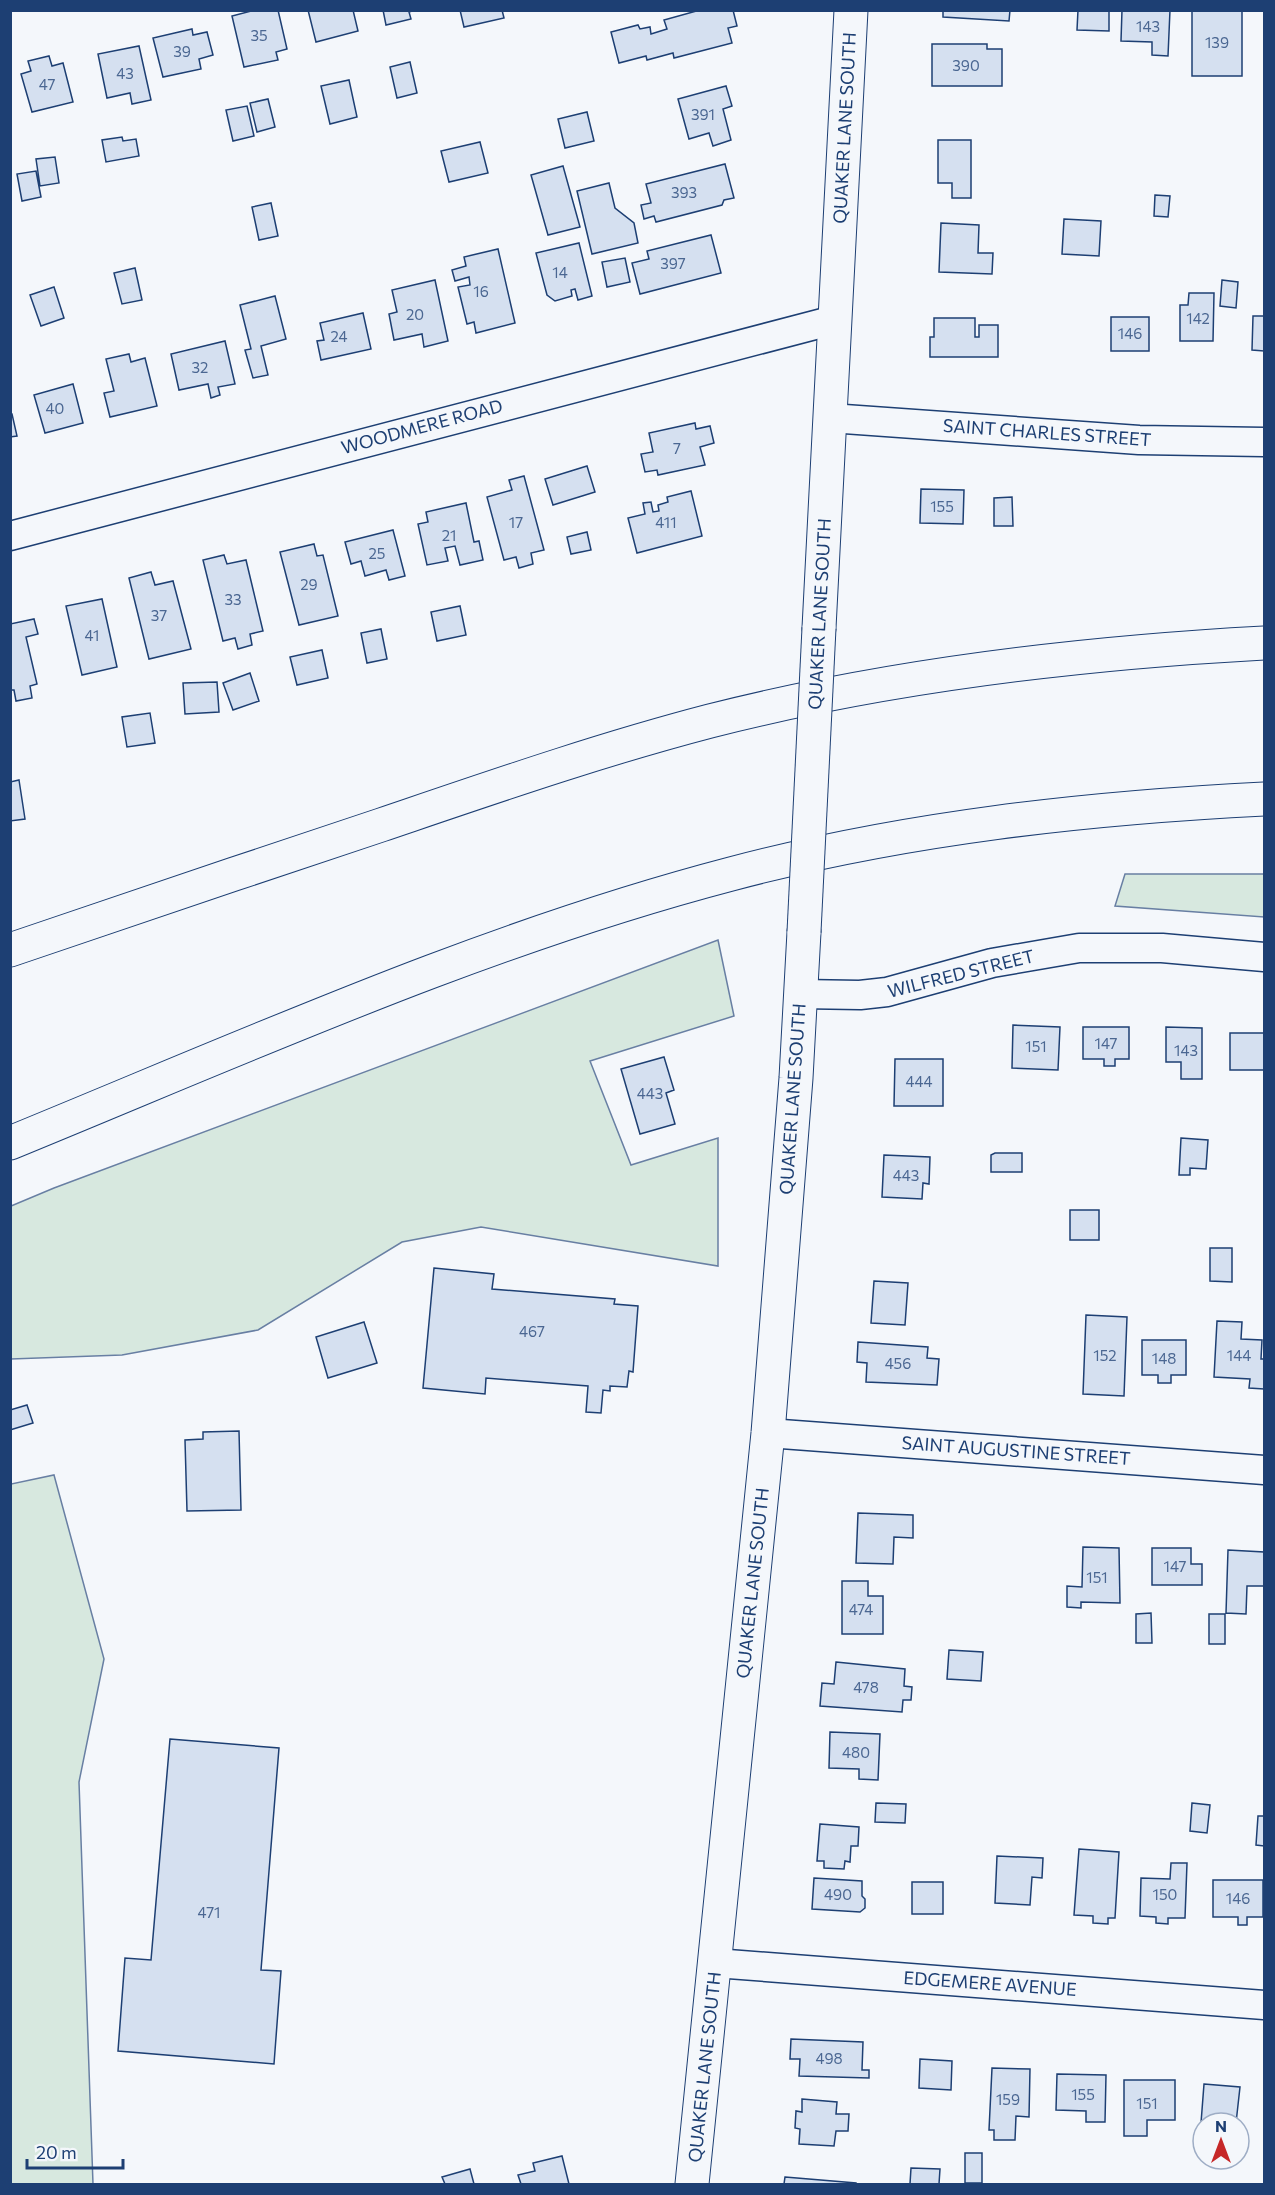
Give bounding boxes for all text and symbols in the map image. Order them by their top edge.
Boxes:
house number: 143 [1136,17,1160,35]
house number: 35 [250,26,268,44]
street label: QUAKER LANE SOUTH [828,32,860,224]
house number: 139 [1205,33,1229,51]
house number: 39 [173,42,191,60]
house number: 390 [952,56,980,74]
house number: 43 [116,64,134,82]
house number: 47 [39,75,55,93]
house number: 391 [691,105,715,123]
house number: 393 [671,183,697,201]
house number: 397 [660,254,686,272]
house number: 14 [552,263,568,281]
house number: 16 [473,282,489,300]
house number: 20 [406,305,424,323]
house number: 142 [1186,309,1210,327]
house number: 146 [1118,324,1142,342]
house number: 24 [330,327,348,345]
house number: 32 [192,358,208,376]
street label: WOODMERE ROAD [339,394,505,458]
house number: 40 [46,399,64,417]
street label: SAINT CHARLES STREET [942,414,1152,450]
house number: 7 [673,439,681,457]
house number: 155 [930,497,954,515]
house number: 17 [509,513,523,531]
house number: 411 [655,513,677,531]
street label: QUAKER LANE SOUTH [803,518,835,710]
house number: 21 [442,526,456,544]
house number: 25 [369,544,385,562]
house number: 29 [300,575,318,593]
house number: 33 [224,590,242,608]
house number: 37 [151,606,167,624]
house number: 41 [85,626,99,644]
street label: WILFRED STREET [885,944,1036,1002]
street label: QUAKER LANE SOUTH [774,1002,810,1195]
house number: 147 [1094,1034,1118,1052]
house number: 151 [1025,1037,1047,1055]
house number: 143 [1174,1041,1198,1059]
house number: 444 [906,1072,933,1090]
house number: 443 [637,1084,663,1102]
house number: 443 [893,1166,919,1184]
house number: 467 [519,1322,545,1340]
house number: 152 [1093,1346,1117,1364]
house number: 144 [1227,1346,1251,1364]
house number: 148 [1152,1349,1176,1367]
house number: 456 [885,1354,911,1372]
street label: SAINT AUGUSTINE STREET [901,1431,1131,1469]
street label: QUAKER LANE SOUTH [731,1486,773,1679]
house number: 147 [1163,1557,1187,1575]
house number: 151 [1086,1568,1108,1586]
house number: 474 [849,1600,873,1618]
house number: 478 [853,1678,879,1696]
house number: 480 [842,1743,870,1761]
house number: 490 [824,1885,852,1903]
house number: 150 [1153,1885,1177,1903]
house number: 146 [1226,1889,1250,1907]
house number: 471 [197,1903,221,1921]
street label: EDGEMERE AVENUE [903,1966,1077,2000]
street label: QUAKER LANE SOUTH [683,1970,725,2163]
house number: 498 [815,2049,843,2067]
house number: 155 [1071,2085,1095,2103]
house number: 159 [996,2090,1020,2108]
house number: 151 [1136,2094,1158,2112]
north arrow [1191,2111,1251,2171]
text: N [1215,2116,1227,2135]
scale bar [27,2132,123,2170]
text: 20 m [36,2141,77,2163]

